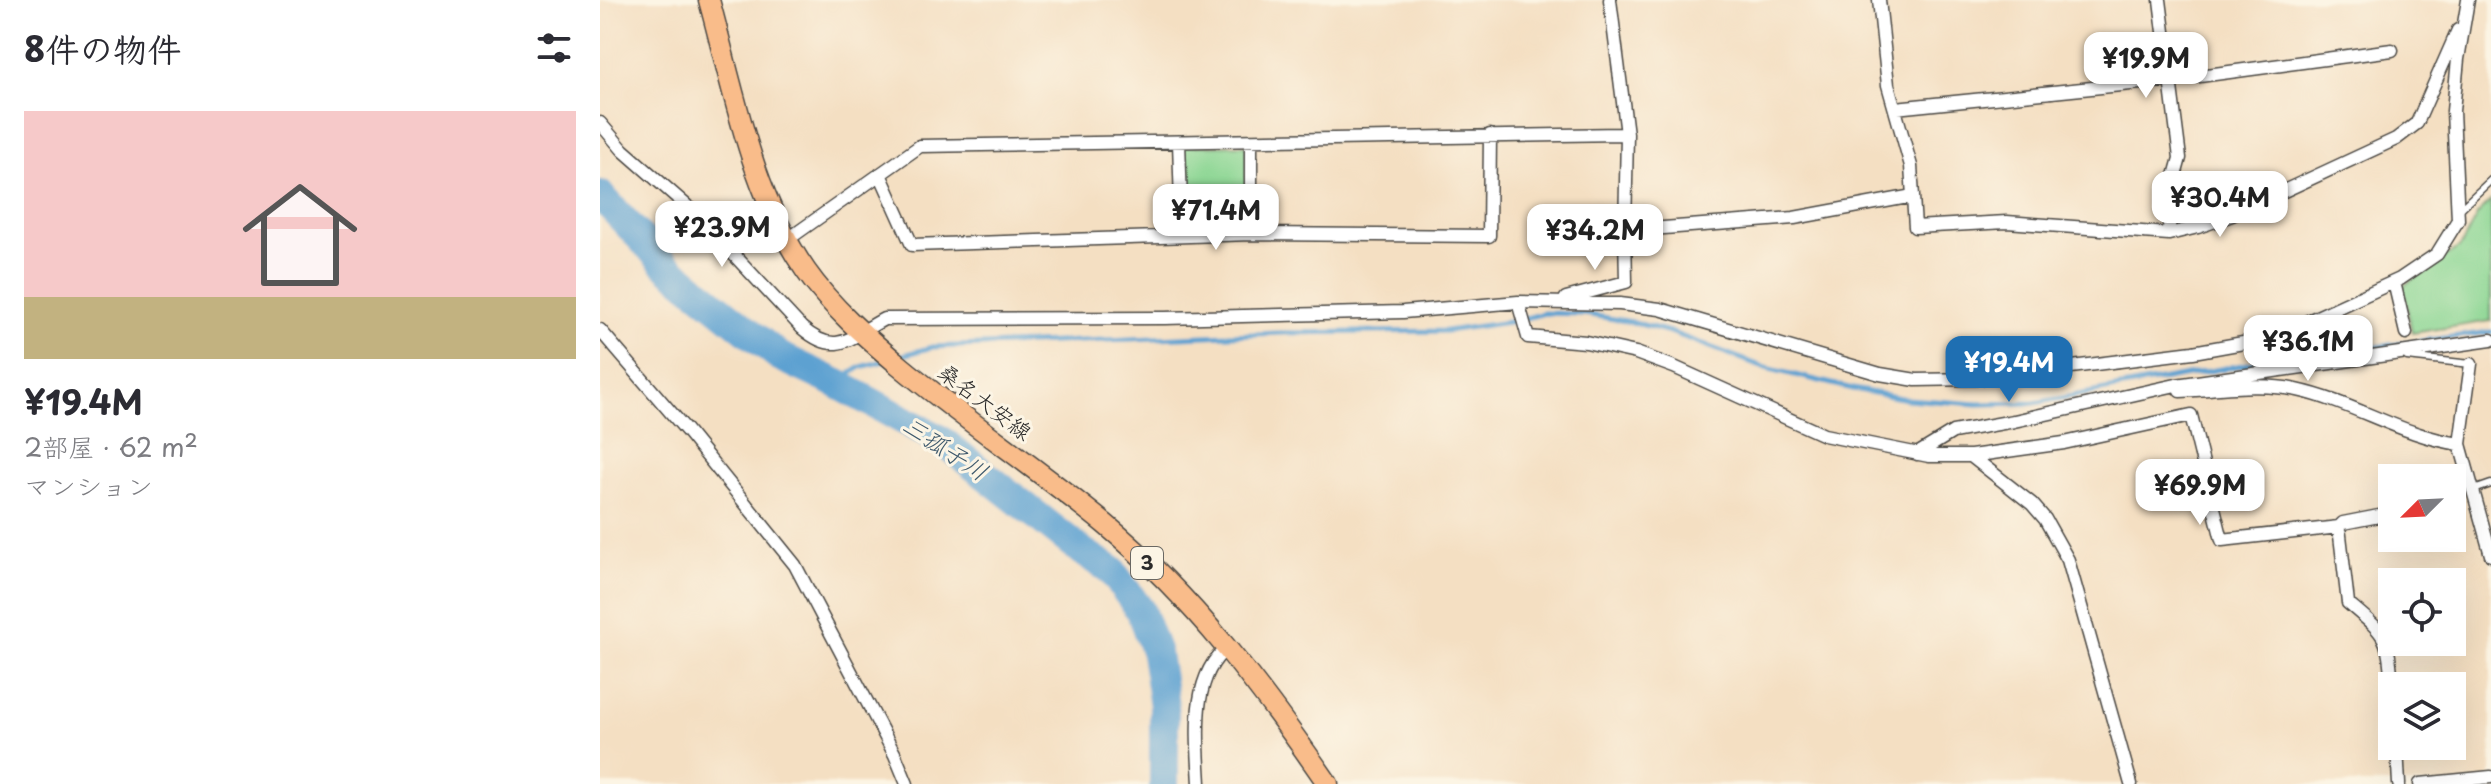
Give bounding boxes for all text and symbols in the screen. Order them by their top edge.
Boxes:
text: 8件の物件 [24,22,181,74]
icon: filters [532,26,576,70]
pin: ¥19.9M [2081,32,2211,100]
text: ¥19.9M [2102,38,2190,77]
icon: home [228,163,372,307]
pin: ¥30.4M [2155,171,2285,239]
text: ¥30.4M [2170,177,2270,216]
pin: ¥71.4M [1151,184,1281,252]
text: ¥71.4M [1171,190,1261,229]
pin: ¥23.9M [657,201,787,269]
pin: ¥34.2M [1530,204,1660,272]
text: ¥23.9M [673,207,771,246]
text: ¥34.2M [1545,210,1645,249]
pin: ¥36.1M [2243,315,2373,383]
text: ¥36.1M [2262,321,2354,360]
pin: ¥19.4M [1944,336,2074,404]
text: ¥19.4M [1964,342,2054,381]
street label: 桑名大安線 [932,355,1040,447]
text: ¥19.4M [24,375,143,427]
water label: 三孤子川 [896,406,996,489]
text: 2部屋 · 62 m² [24,427,198,466]
pin: ¥69.9M [2135,459,2265,527]
north arrow [2378,464,2466,552]
map controls [2378,464,2466,760]
text: ¥69.9M [2154,465,2246,504]
text: マンション [24,466,153,505]
road number: 3 [1131,547,1163,579]
button: locate [2378,568,2466,656]
button: layers [2378,672,2466,760]

